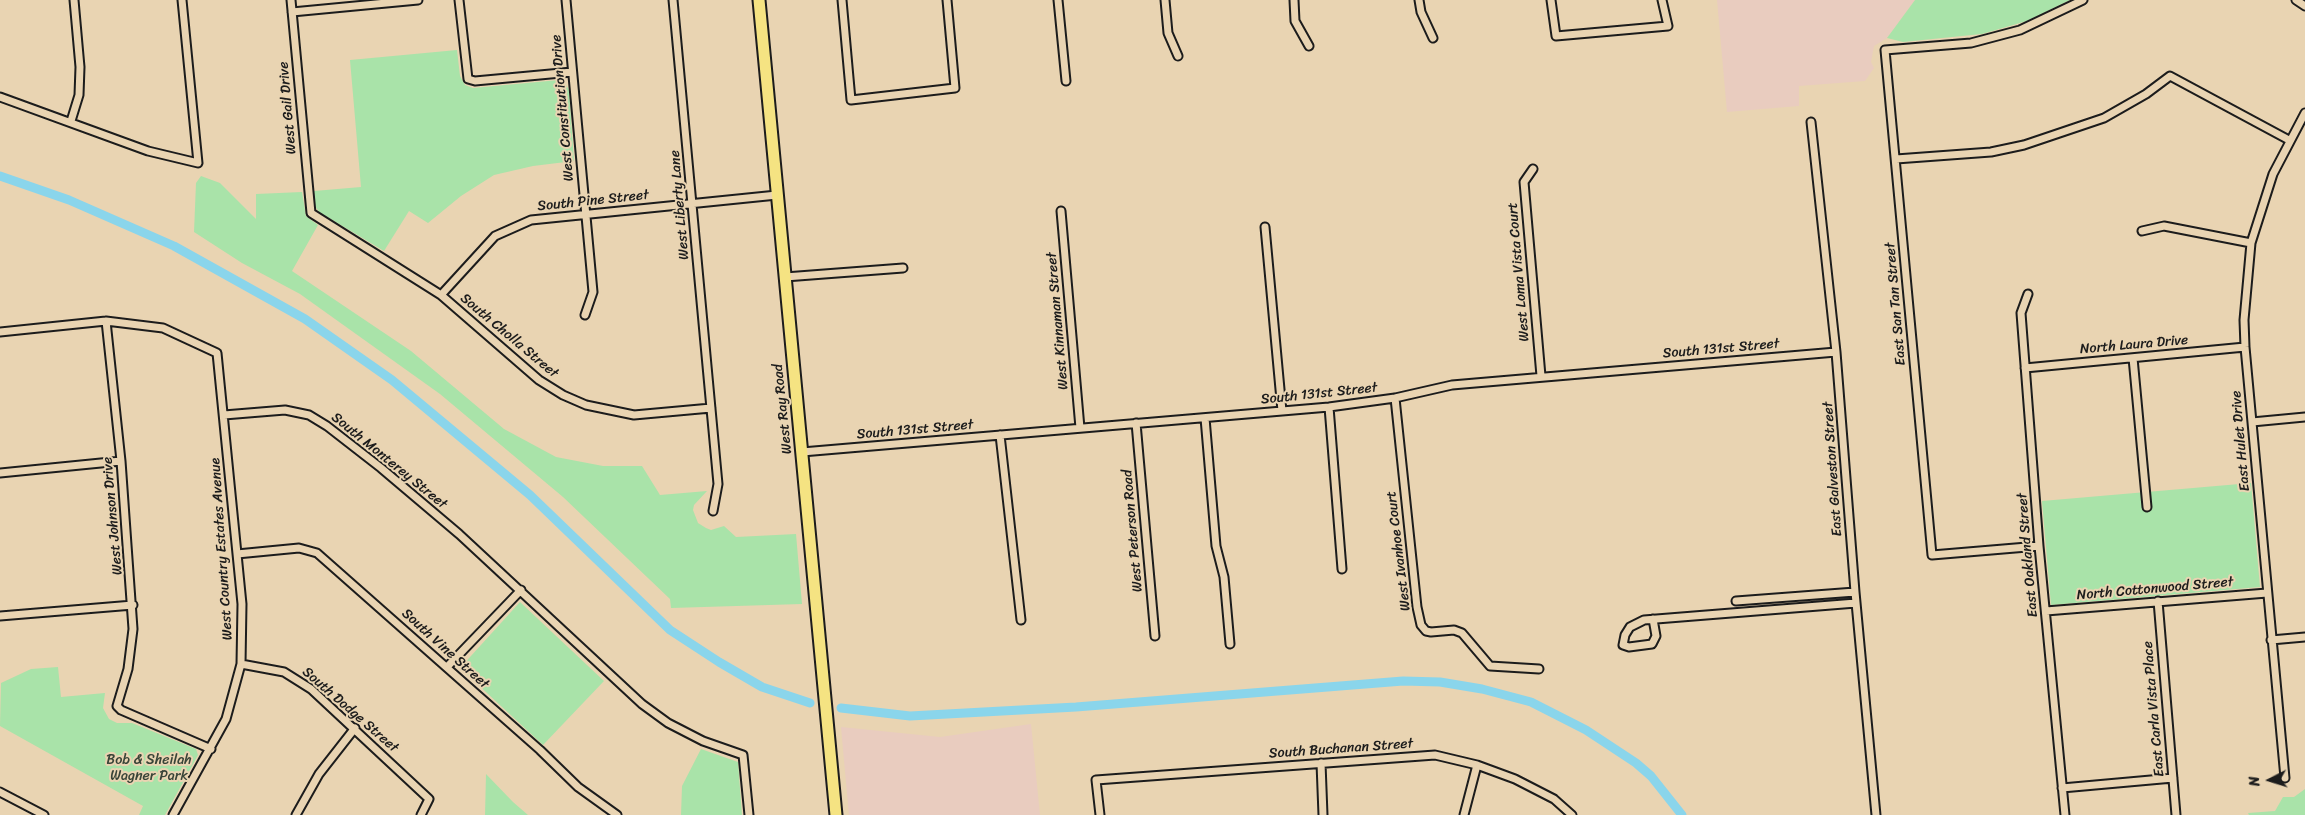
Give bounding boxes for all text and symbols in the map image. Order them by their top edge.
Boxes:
street label: West Constitution Drive [548,34,578,182]
street label: West Gail Drive [276,61,300,155]
street label: West Liberty Lane [667,150,693,260]
street label: South Pine Street [536,187,650,215]
street label: West Loma Vista Court [1505,202,1533,342]
street label: East San Tan Street [1882,242,1910,366]
street label: West Kinnaman Street [1044,251,1072,391]
street label: South Cholla Street [456,290,562,382]
street label: North Laura Drive [2079,332,2189,358]
street label: South 131st Street [1662,336,1780,362]
street label: West Ray Road [770,363,796,455]
street label: South 131st Street [1260,380,1378,408]
street label: East Hulet Drive [2228,390,2254,492]
street label: East Galveston Street [1820,401,1846,537]
street label: South Monterey Street [328,409,450,513]
street label: South 131st Street [856,417,974,443]
street label: West Johnson Drive [99,456,127,576]
street label: West Country Estates Avenue [207,457,237,641]
street label: West Peterson Road [1119,469,1147,593]
street label: West Ivanhoe Court [1383,490,1415,612]
street label: East Oakland Street [2014,492,2042,618]
street label: North Cottonwood Street [2076,574,2234,604]
street label: South Vine Street [398,605,492,693]
street label: East Carla Vista Place [2140,640,2168,778]
street label: South Dodge Street [298,664,402,756]
street label: South Buchanan Street [1268,736,1414,762]
park label: Bob & Sheilah Wagner Park [106,752,192,784]
north arrow [2245,755,2295,805]
text: N [2242,775,2267,787]

